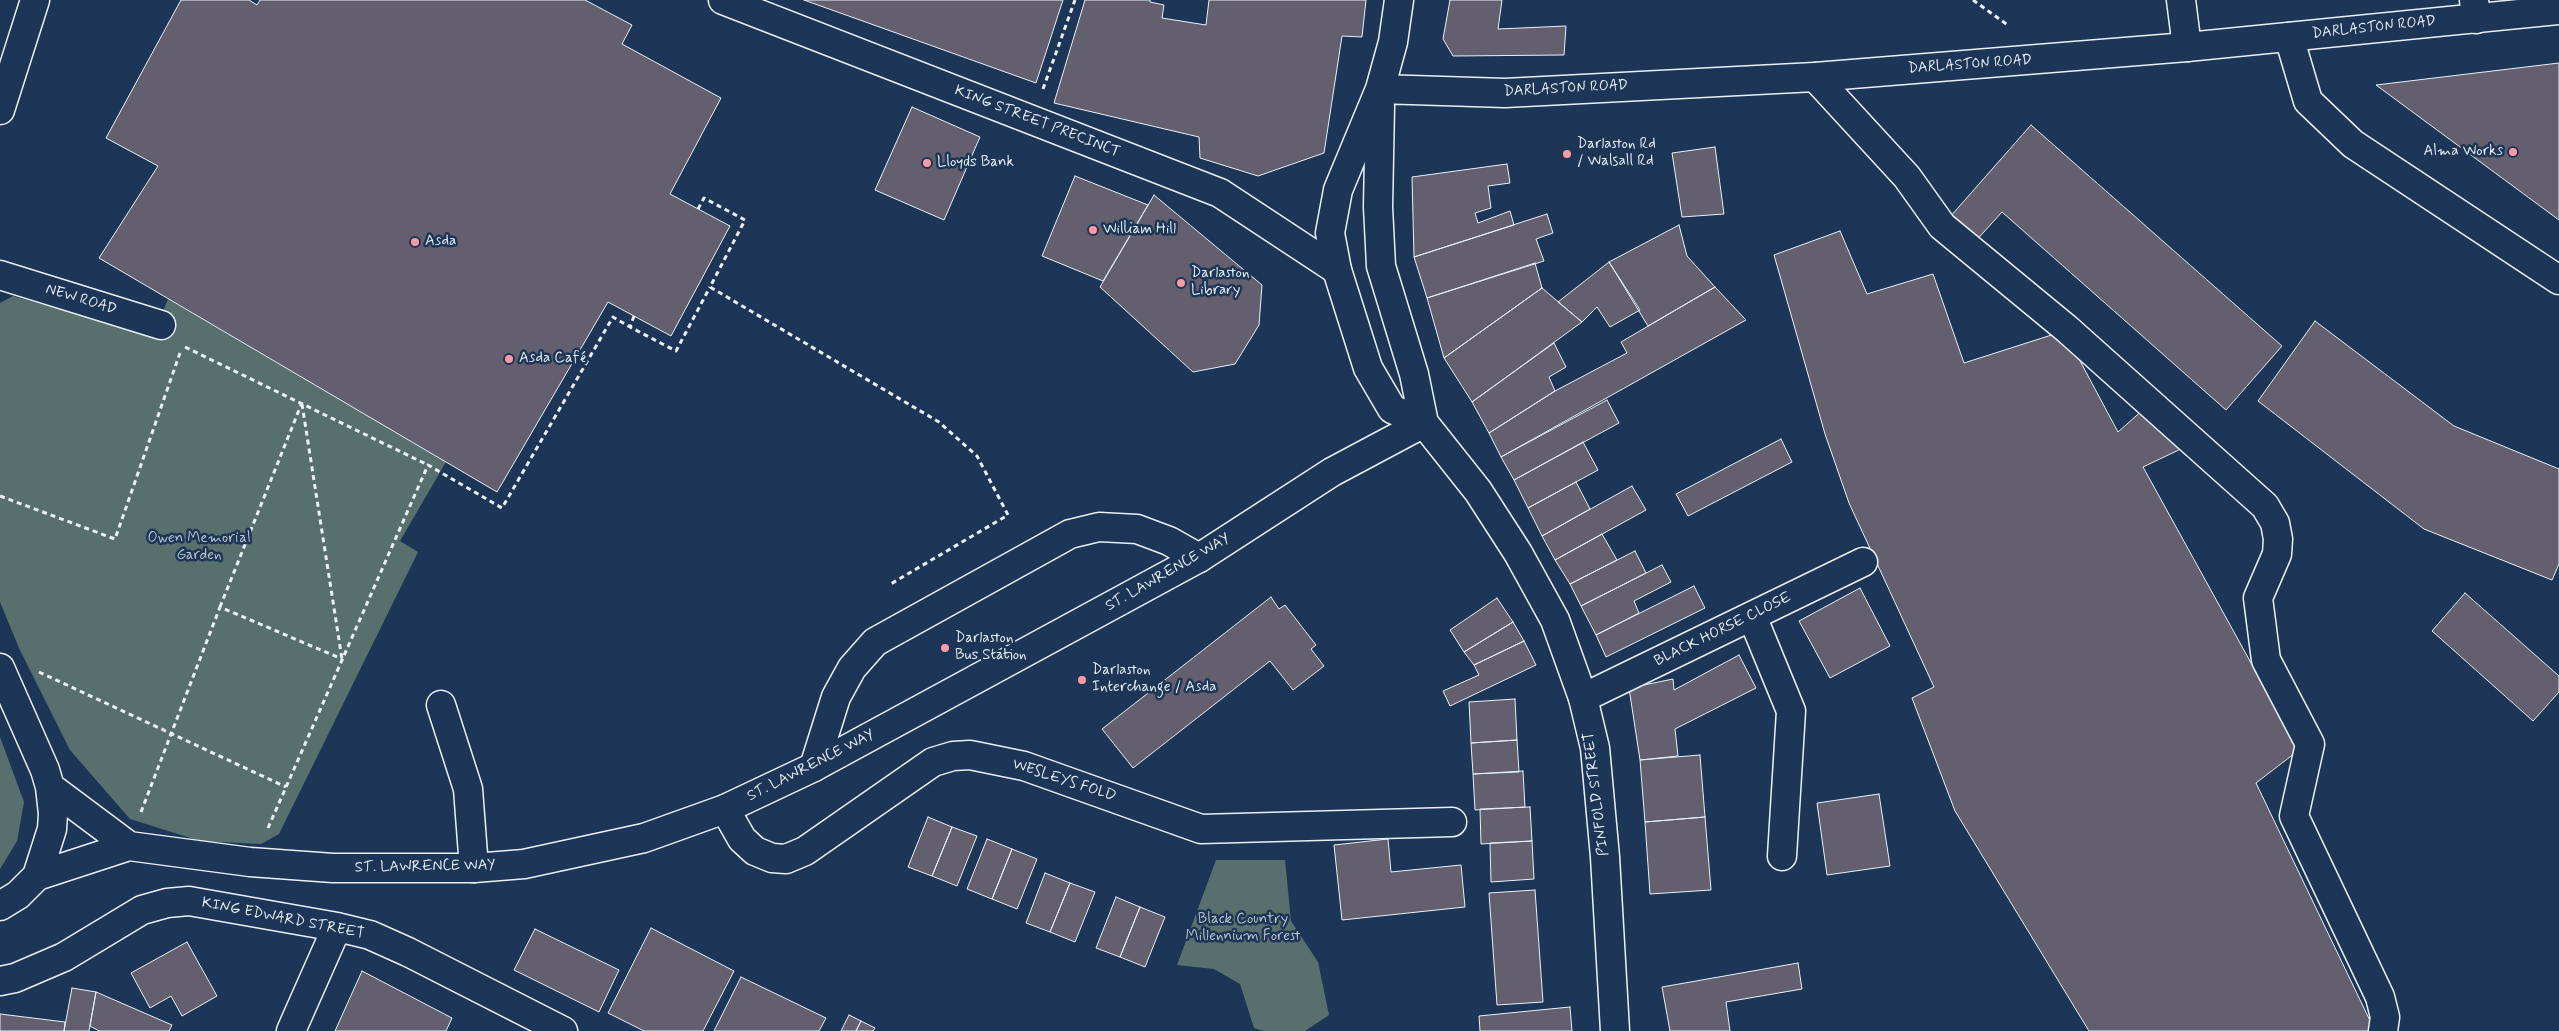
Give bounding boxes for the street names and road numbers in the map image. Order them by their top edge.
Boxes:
street label: DARLASTON ROAD [2311,13,2437,43]
street label: DARLASTON ROAD [1907,52,2033,78]
street label: DARLASTON ROAD [1503,77,1629,101]
street label: KING STREET PRECINCT [952,82,1122,162]
street label: NEW ROAD [43,281,119,319]
street label: ST. LAWRENCE WAY [1103,530,1233,616]
street label: BLACK HORSE CLOSE [1652,589,1794,671]
street label: ST. LAWRENCE WAY [744,726,878,806]
street label: PINFOLD STREET [1580,731,1614,857]
street label: WESLEYS FOLD [1010,756,1118,806]
street label: ST. LAWRENCE WAY [355,857,495,877]
street label: KING EDWARD STREET [200,894,366,944]

